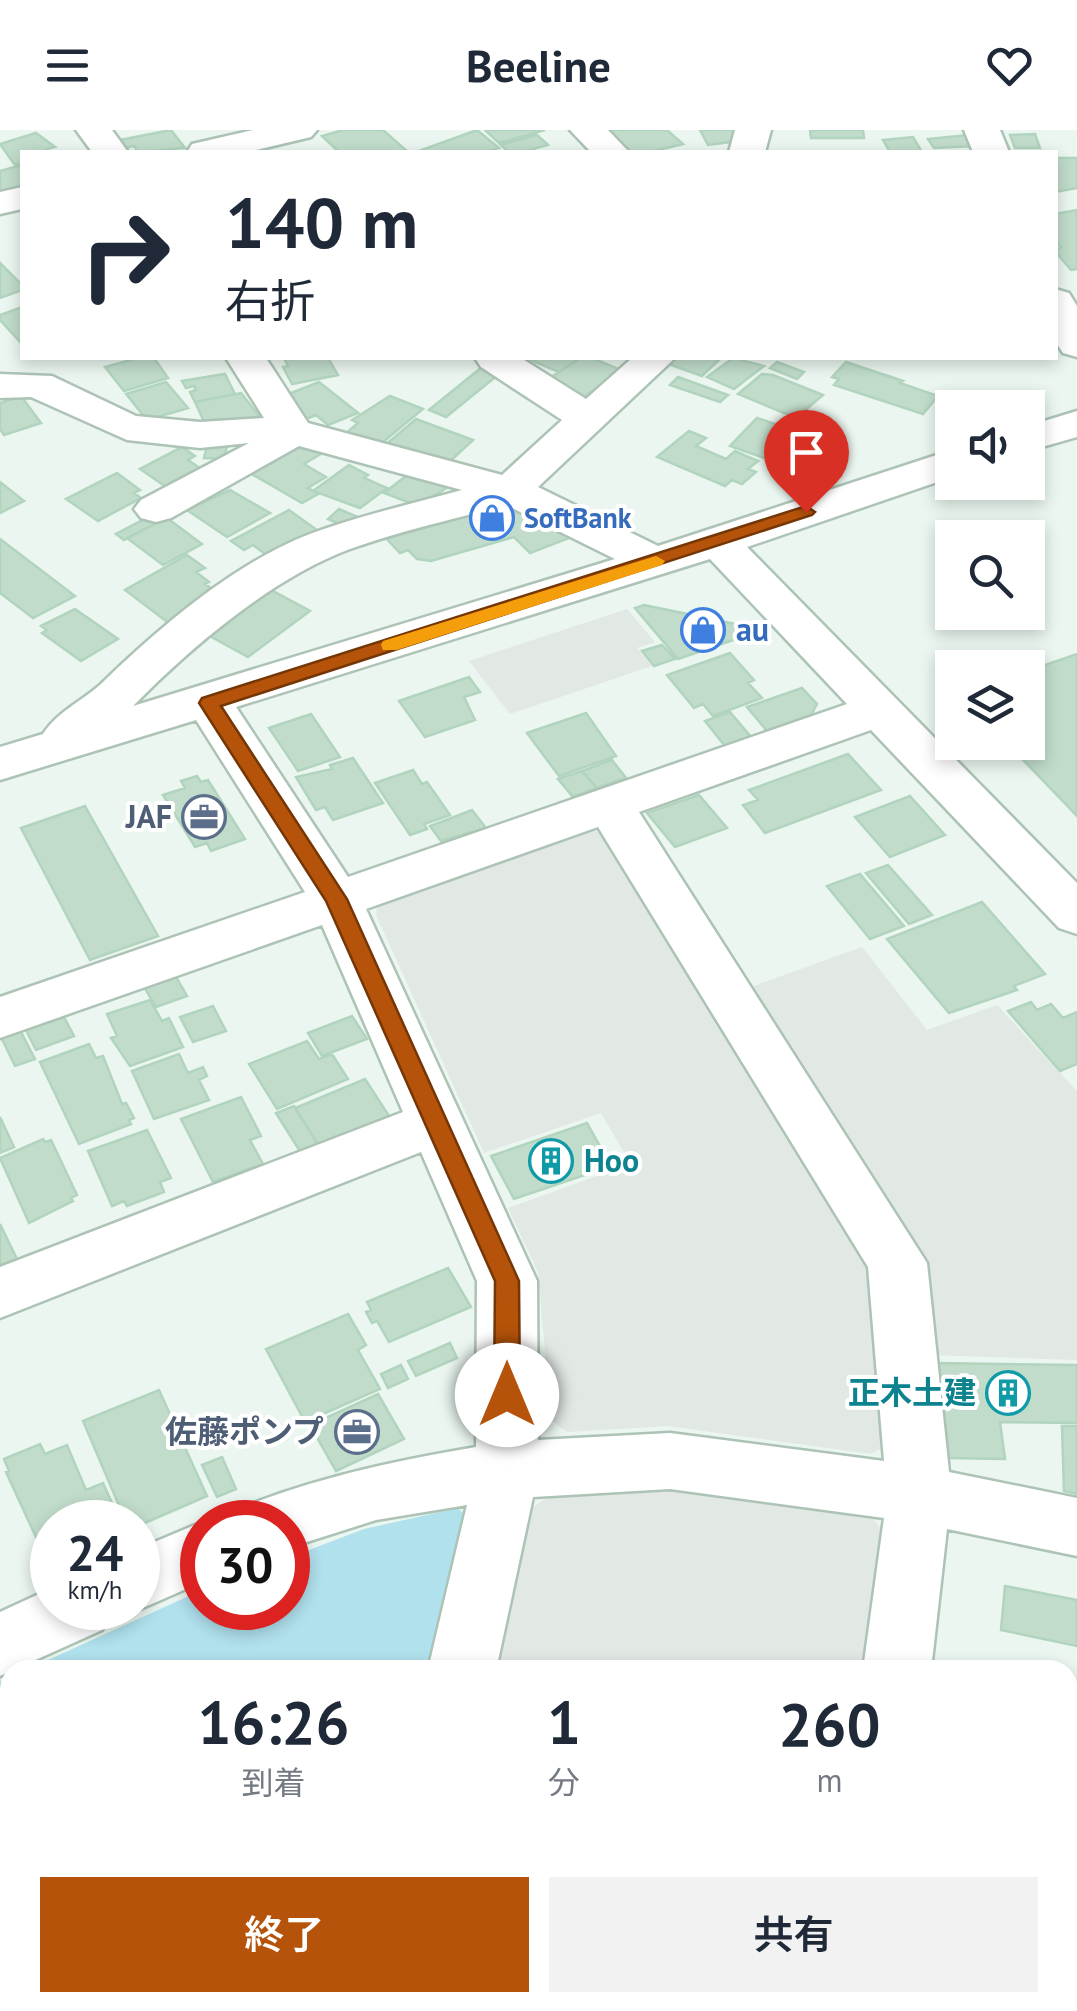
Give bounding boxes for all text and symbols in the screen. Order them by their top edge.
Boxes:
text: Beeline [466,36,611,94]
icon: menu [40,38,95,93]
icon: heart [982,38,1037,93]
text: 140 m [225,177,418,267]
icon: right [60,190,190,320]
text: 右折 [225,271,315,329]
map controls [935,390,1045,760]
button: sound [935,390,1045,500]
pin [764,410,849,513]
icon: arrive [779,425,834,480]
shop icon: SoftBank [469,495,515,541]
place label: SoftBank [524,499,632,536]
button: search [935,520,1045,630]
shop icon: au [680,607,726,653]
place label: au [736,608,769,650]
button: layers [935,650,1045,760]
office icon: JAF [181,794,227,840]
place label: JAF [125,795,172,837]
building icon: Hoo [528,1138,574,1184]
place label: Hoo [584,1139,639,1181]
position arrow [455,1343,559,1447]
building icon: 正木土建 [985,1370,1031,1416]
place label: 正木土建 [848,1371,976,1413]
office icon: 佐藤ポンプ [334,1409,380,1455]
place label: 佐藤ポンプ [165,1410,324,1452]
speed limit sign: 30 [180,1500,310,1630]
text: 24 [67,1520,123,1585]
text: km/h [68,1574,122,1606]
text: 16:26 [197,1683,350,1761]
text: 1 [547,1683,581,1761]
text: 260 [778,1685,881,1763]
text: m [817,1759,843,1801]
text: 到着 [242,1761,306,1803]
text: 分 [548,1761,580,1803]
button: 終了 [40,1877,529,1992]
button: 共有 [549,1877,1038,1992]

